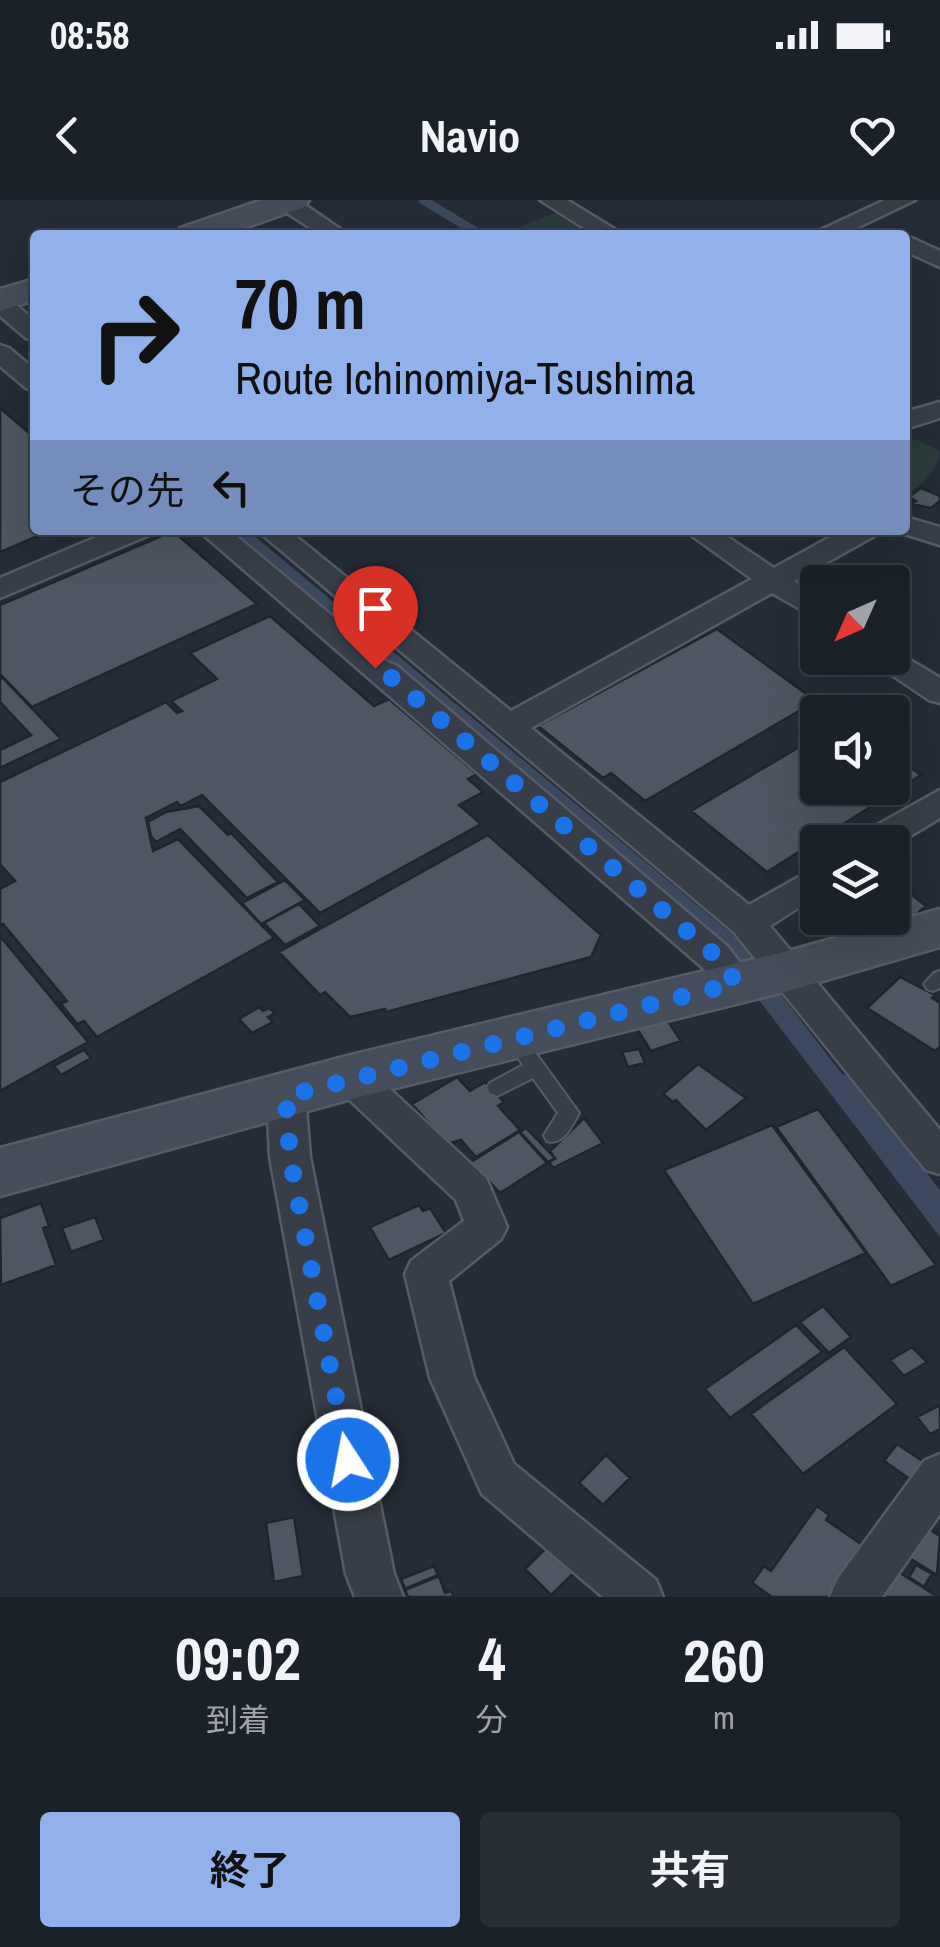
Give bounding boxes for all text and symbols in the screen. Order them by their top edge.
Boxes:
text: 08:58 [50,10,130,61]
text: Navio [420,105,520,166]
icon: back [40,108,95,163]
icon: heart [845,108,900,163]
text: 70 m [235,257,366,351]
icon: right [70,270,200,400]
text: Route Ichinomiya-Tsushima [235,347,695,408]
icon: left [204,460,259,515]
text: その先 [70,465,184,516]
north arrow [800,565,910,675]
map controls [800,565,910,935]
pin [333,566,418,669]
icon: arrive [348,581,403,636]
button: sound [800,695,910,805]
button: layers [800,825,910,935]
position arrow [296,1408,400,1512]
text: 09:02 [175,1618,301,1699]
text: 4 [478,1618,506,1699]
text: 260 [683,1620,765,1701]
text: m [713,1696,735,1739]
text: 到着 [206,1698,270,1741]
text: 分 [476,1698,508,1741]
button: 終了 [40,1812,460,1927]
button: 共有 [480,1812,900,1927]

